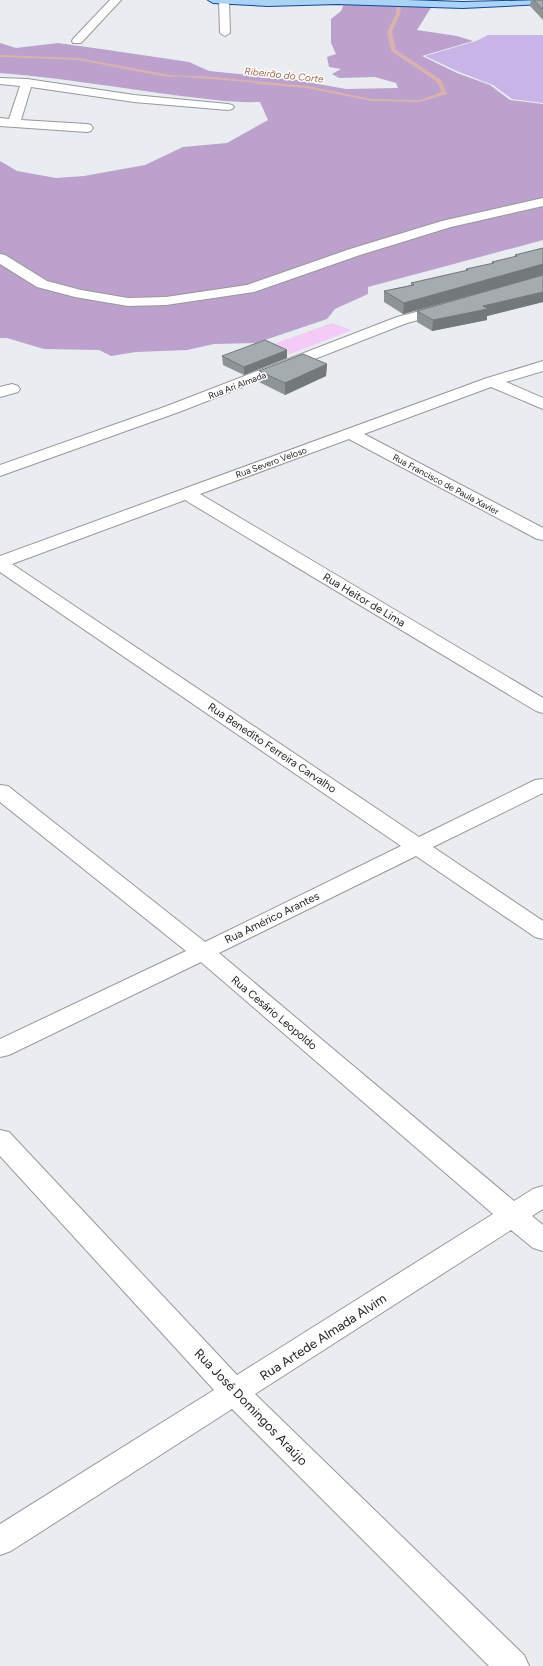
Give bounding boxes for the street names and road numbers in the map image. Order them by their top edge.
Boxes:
street label: Rua Ari Almada [207,369,268,401]
street label: Rua Severo Veloso [234,444,308,480]
street label: Rua Francisco de Paula Xavier [391,451,501,517]
street label: Rua Heitor de Lima [321,570,407,630]
street label: Rua Benedito Ferreira Carvalho [205,700,339,796]
street label: Rua Américo Arantes [223,889,321,947]
street label: Rua Cesário Leopoldo [229,973,319,1053]
street label: Rua Artede Almada Alvim [257,1291,389,1383]
street label: Rua José Domingos Araújo [191,1346,311,1468]

